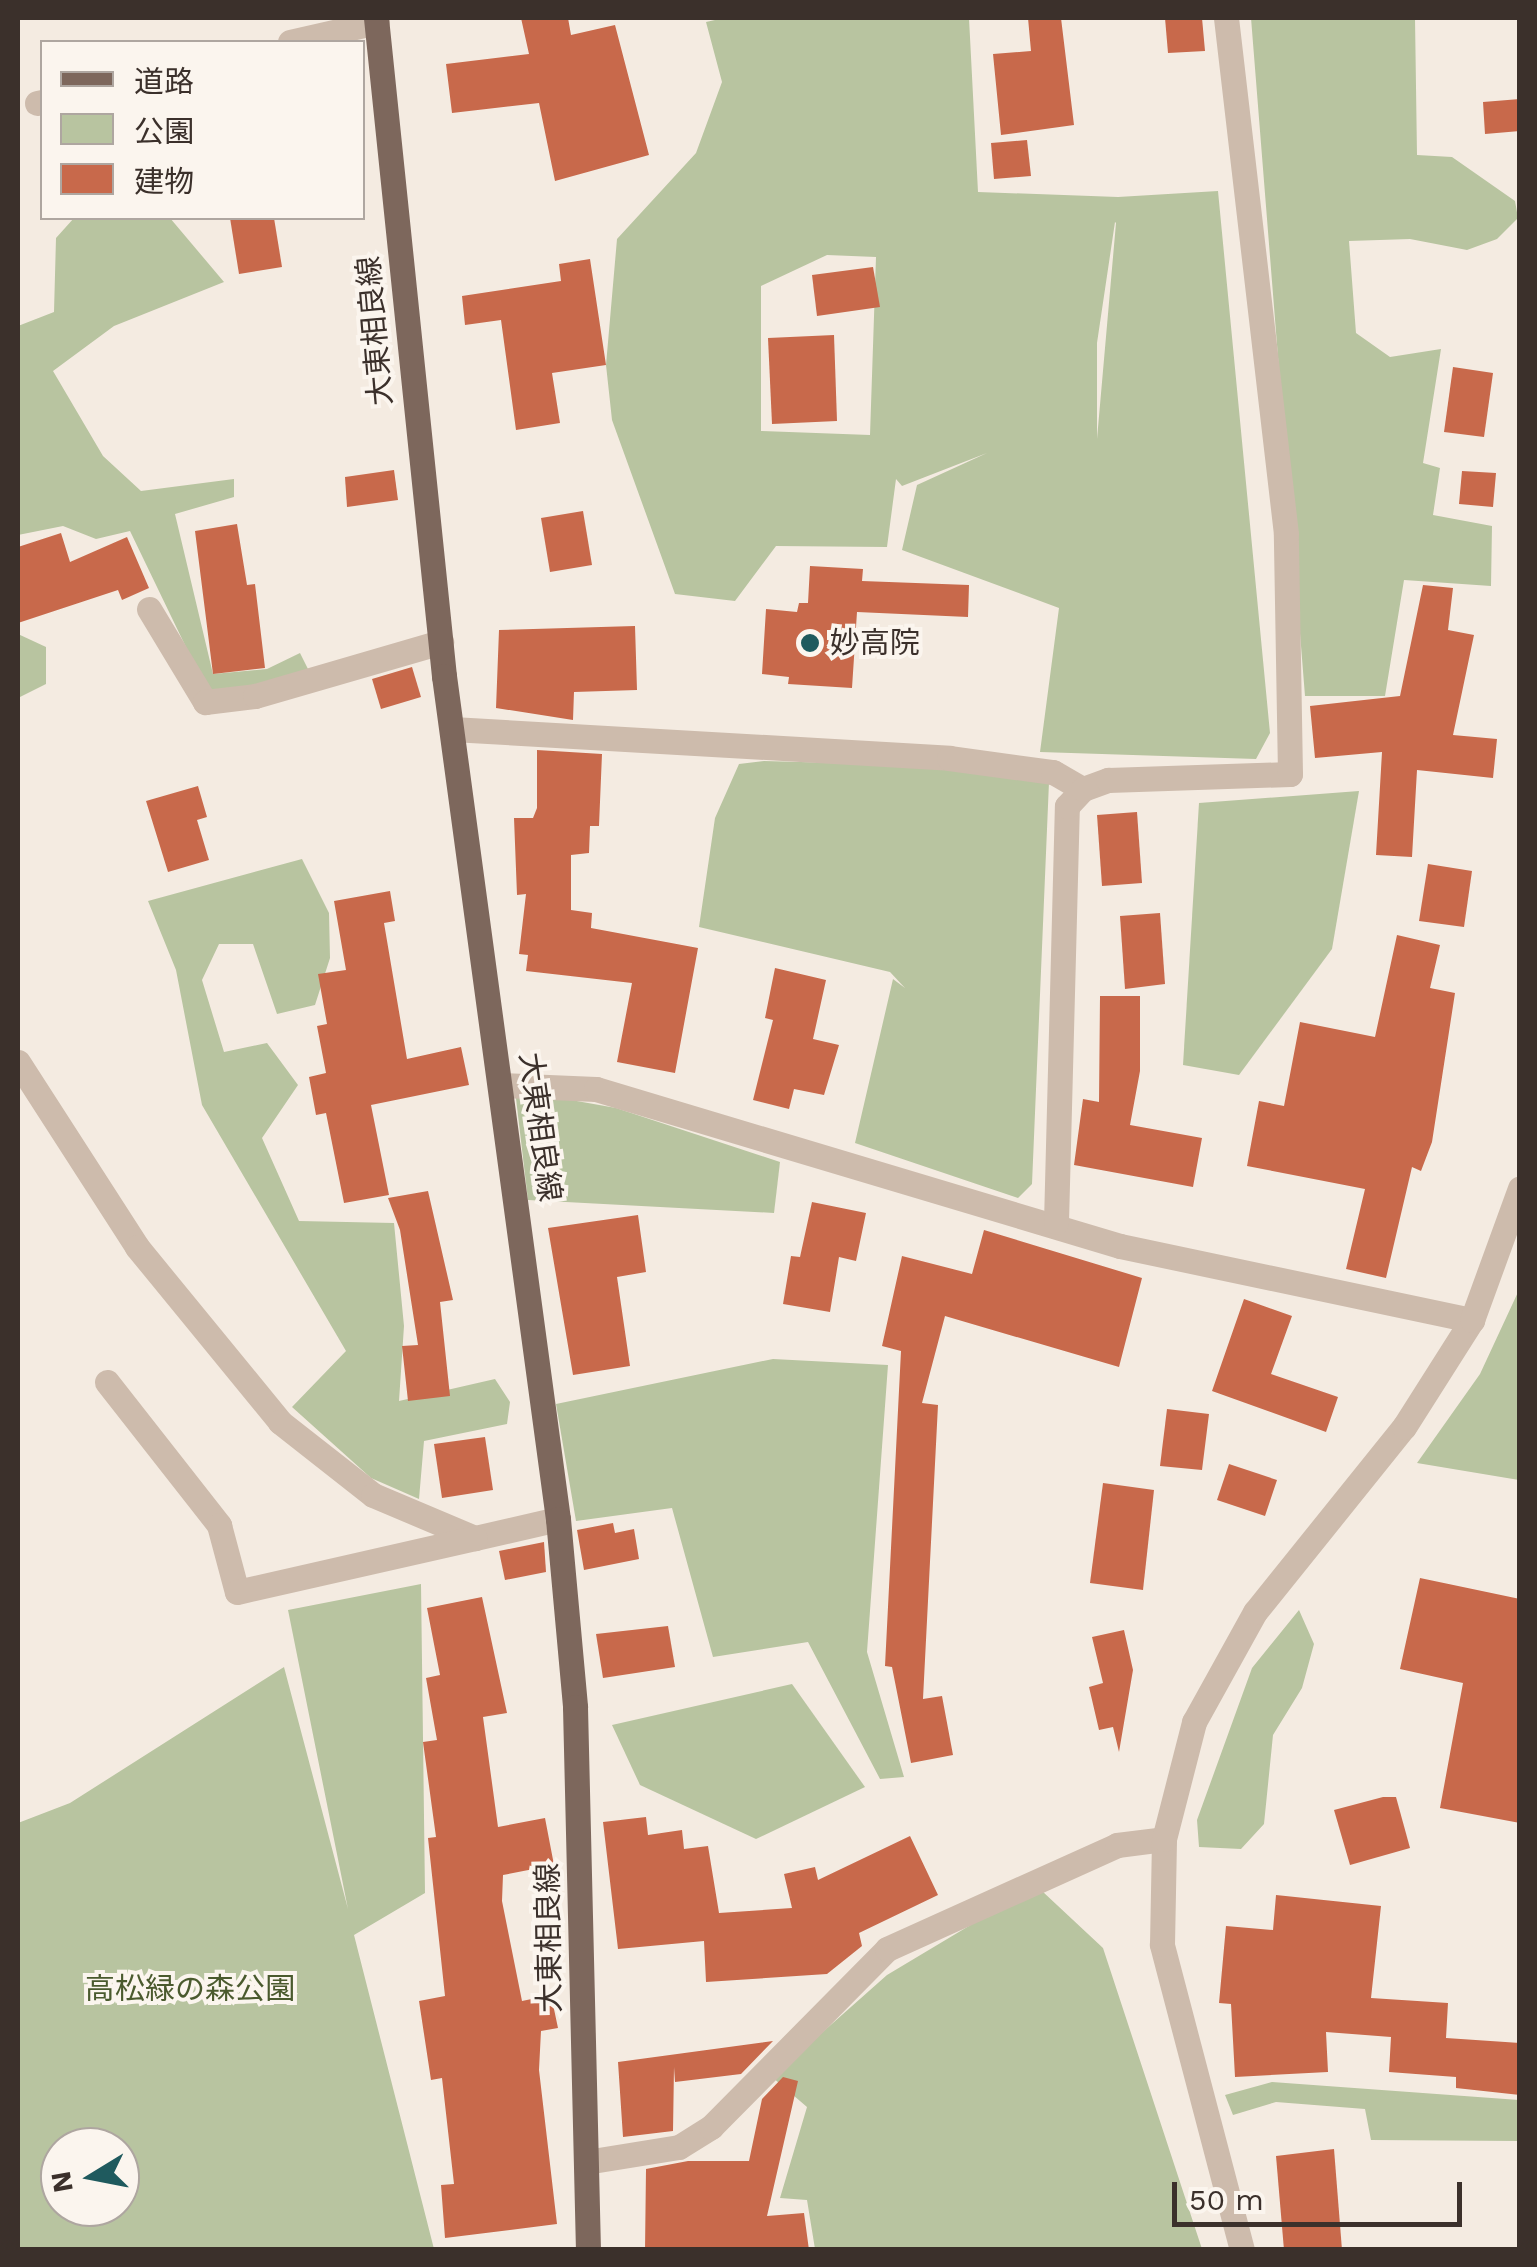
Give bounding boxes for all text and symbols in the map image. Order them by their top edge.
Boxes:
legend [40,40,365,220]
text: 道路 [134,64,194,99]
text: 公園 [134,114,194,149]
text: 建物 [134,164,194,199]
street label: 大東相良線 [351,255,399,407]
place label: 妙高院 [830,625,920,661]
marker: 妙高院 [799,632,821,654]
street label: 大東相良線 [512,1050,568,1204]
street label: 大東相良線 [530,1863,568,2013]
park label: 高松緑の森公園 [85,1971,295,2007]
north arrow [40,2127,140,2227]
scale bar [1177,2162,1467,2224]
text: N [44,2169,80,2195]
text: 50 m [1189,2182,1264,2217]

